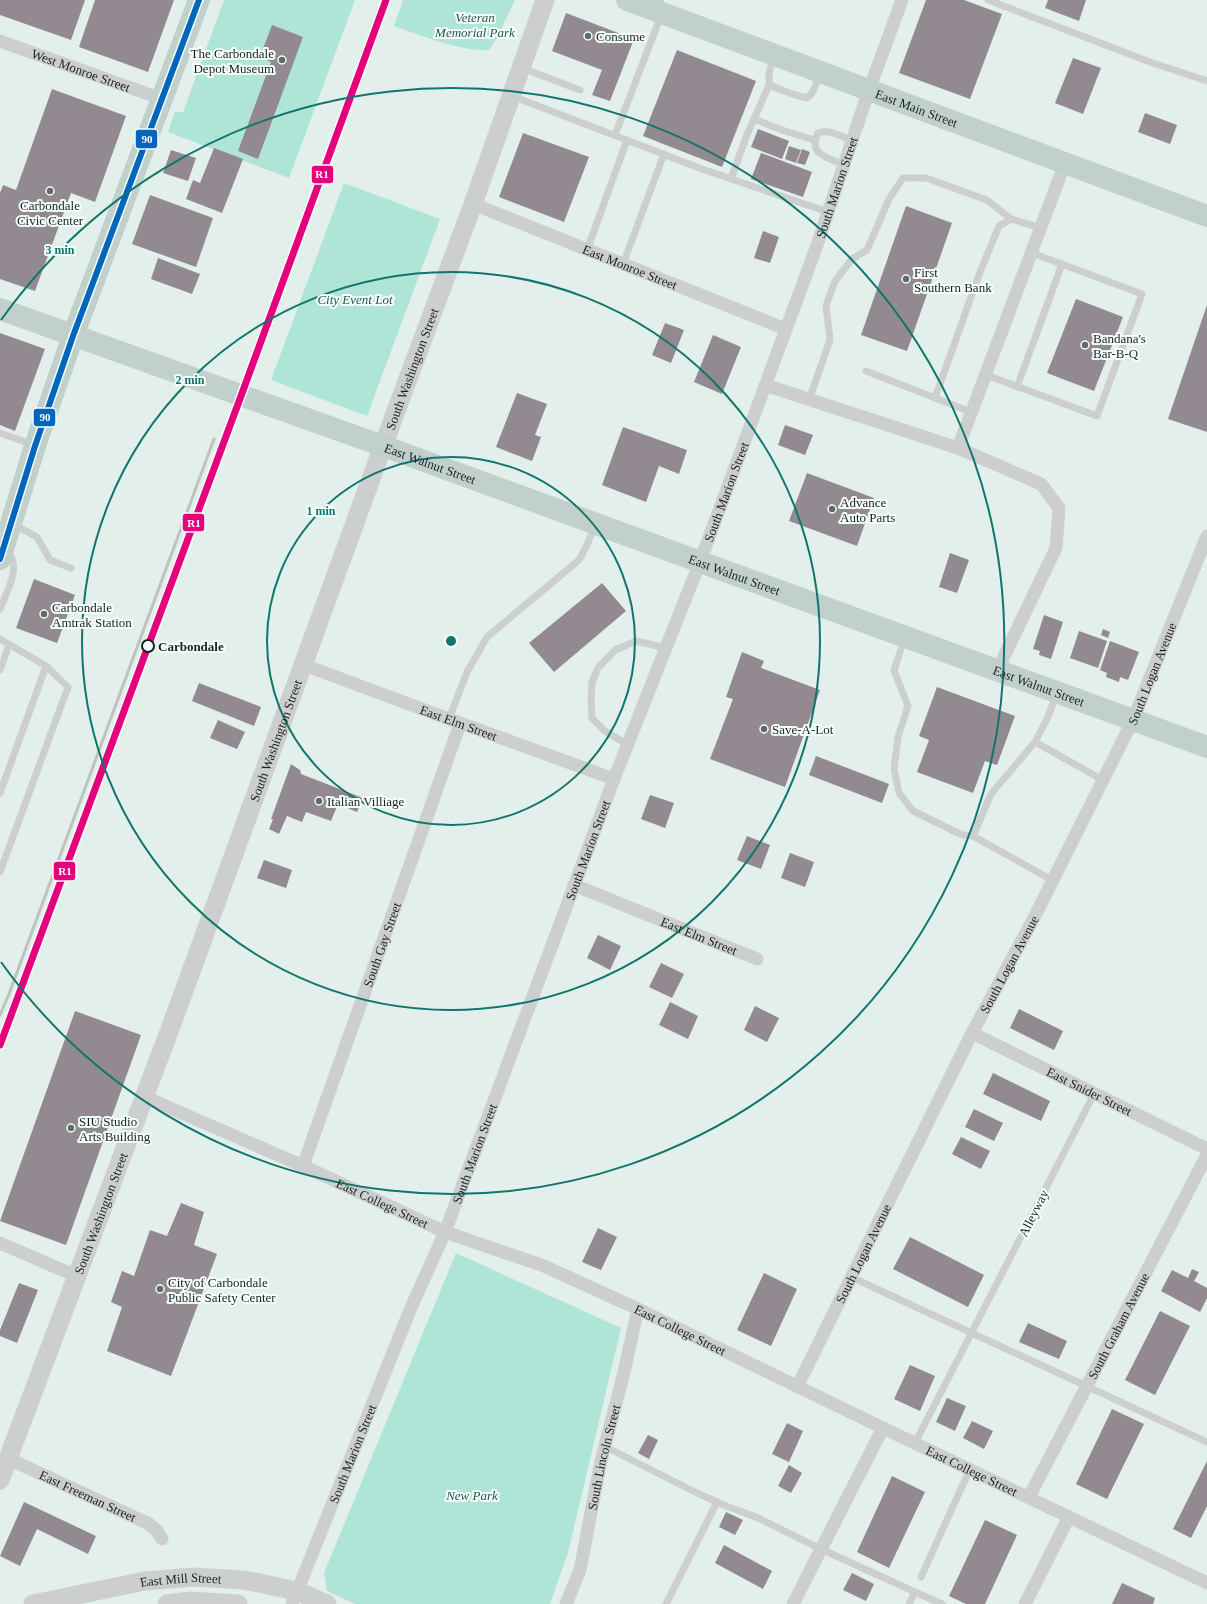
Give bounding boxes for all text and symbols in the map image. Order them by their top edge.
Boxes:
park label: Veteran Memorial Park [434,10,515,40]
place label: Consume [596,29,645,44]
marker: Consume [583,31,593,41]
street label: West Monroe Street [29,46,133,95]
place label: The Carbondale Depot Museum [191,46,274,76]
marker: The Carbondale Depot Museum [277,55,287,65]
street label: East Main Street [873,86,960,131]
line badge: 90 [135,129,158,149]
text: 90 [142,133,153,145]
street label: South Marion Street [813,135,861,240]
line badge: R1 [311,165,334,184]
text: R1 [315,168,329,180]
marker: Carbondale Civic Center [45,186,55,196]
place label: Carbondale Civic Center [17,198,84,228]
street label: East Monroe Street [580,242,680,293]
text: 3 min [45,243,75,257]
place label: First Southern Bank [914,265,992,295]
marker: First Southern Bank [901,274,911,284]
park label: City Event Lot [317,292,393,307]
street label: South Washington Street [383,306,442,432]
place label: Bandana's Bar-B-Q [1093,331,1146,361]
marker: Bandana's Bar-B-Q [1080,340,1090,350]
text: 2 min [175,373,205,387]
line badge: 90 [33,408,56,427]
text: 90 [40,411,51,423]
street label: East Walnut Street [382,440,478,487]
street label: South Marion Street [701,440,752,544]
place label: Advance Auto Parts [840,495,895,525]
text: 1 min [306,504,336,518]
marker: Advance Auto Parts [827,504,837,514]
line badge: R1 [182,513,205,532]
text: R1 [187,517,201,529]
street label: East Walnut Street [687,551,783,599]
place label: Carbondale Amtrak Station [52,600,132,630]
marker: Carbondale Amtrak Station [39,609,49,619]
street label: South Logan Avenue [1125,620,1180,727]
centre of rings [444,634,458,648]
marker: Carbondale [141,639,155,653]
place label: Carbondale [158,639,224,654]
street label: East Walnut Street [991,662,1087,710]
street label: South Washington Street [247,677,305,804]
street label: East Elm Street [418,702,499,744]
place label: Save-A-Lot [772,722,834,737]
marker: Save-A-Lot [759,724,769,734]
place label: Italian Villiage [327,794,405,809]
marker: Italian Villiage [314,796,324,806]
street label: South Marion Street [563,798,614,902]
line badge: R1 [53,861,76,881]
text: R1 [58,865,72,877]
street label: South Gay Street [360,900,404,989]
street label: South Logan Avenue [977,913,1042,1016]
street label: East Elm Street [659,914,740,958]
street label: East Snider Street [1044,1064,1135,1119]
street label: South Marion Street [449,1101,500,1206]
place label: SIU Studio Arts Building [79,1114,151,1144]
marker: SIU Studio Arts Building [66,1123,76,1133]
street label: South Washington Street [71,1150,131,1276]
street label: East College Street [334,1176,431,1231]
street label: Alleyway [1015,1187,1052,1239]
street label: South Logan Avenue [833,1201,894,1306]
street label: South Graham Avenue [1085,1270,1152,1382]
place label: City of Carbondale Public Safety Center [168,1275,276,1305]
marker: City of Carbondale Public Safety Center [155,1284,165,1294]
street label: East College Street [632,1301,729,1359]
street label: South Marion Street [326,1402,380,1506]
street label: South Lincoln Street [585,1403,623,1511]
street label: East College Street [923,1443,1020,1499]
street label: East Freeman Street [37,1467,139,1525]
park label: New Park [445,1488,498,1503]
street label: East Mill Street [138,1570,222,1590]

